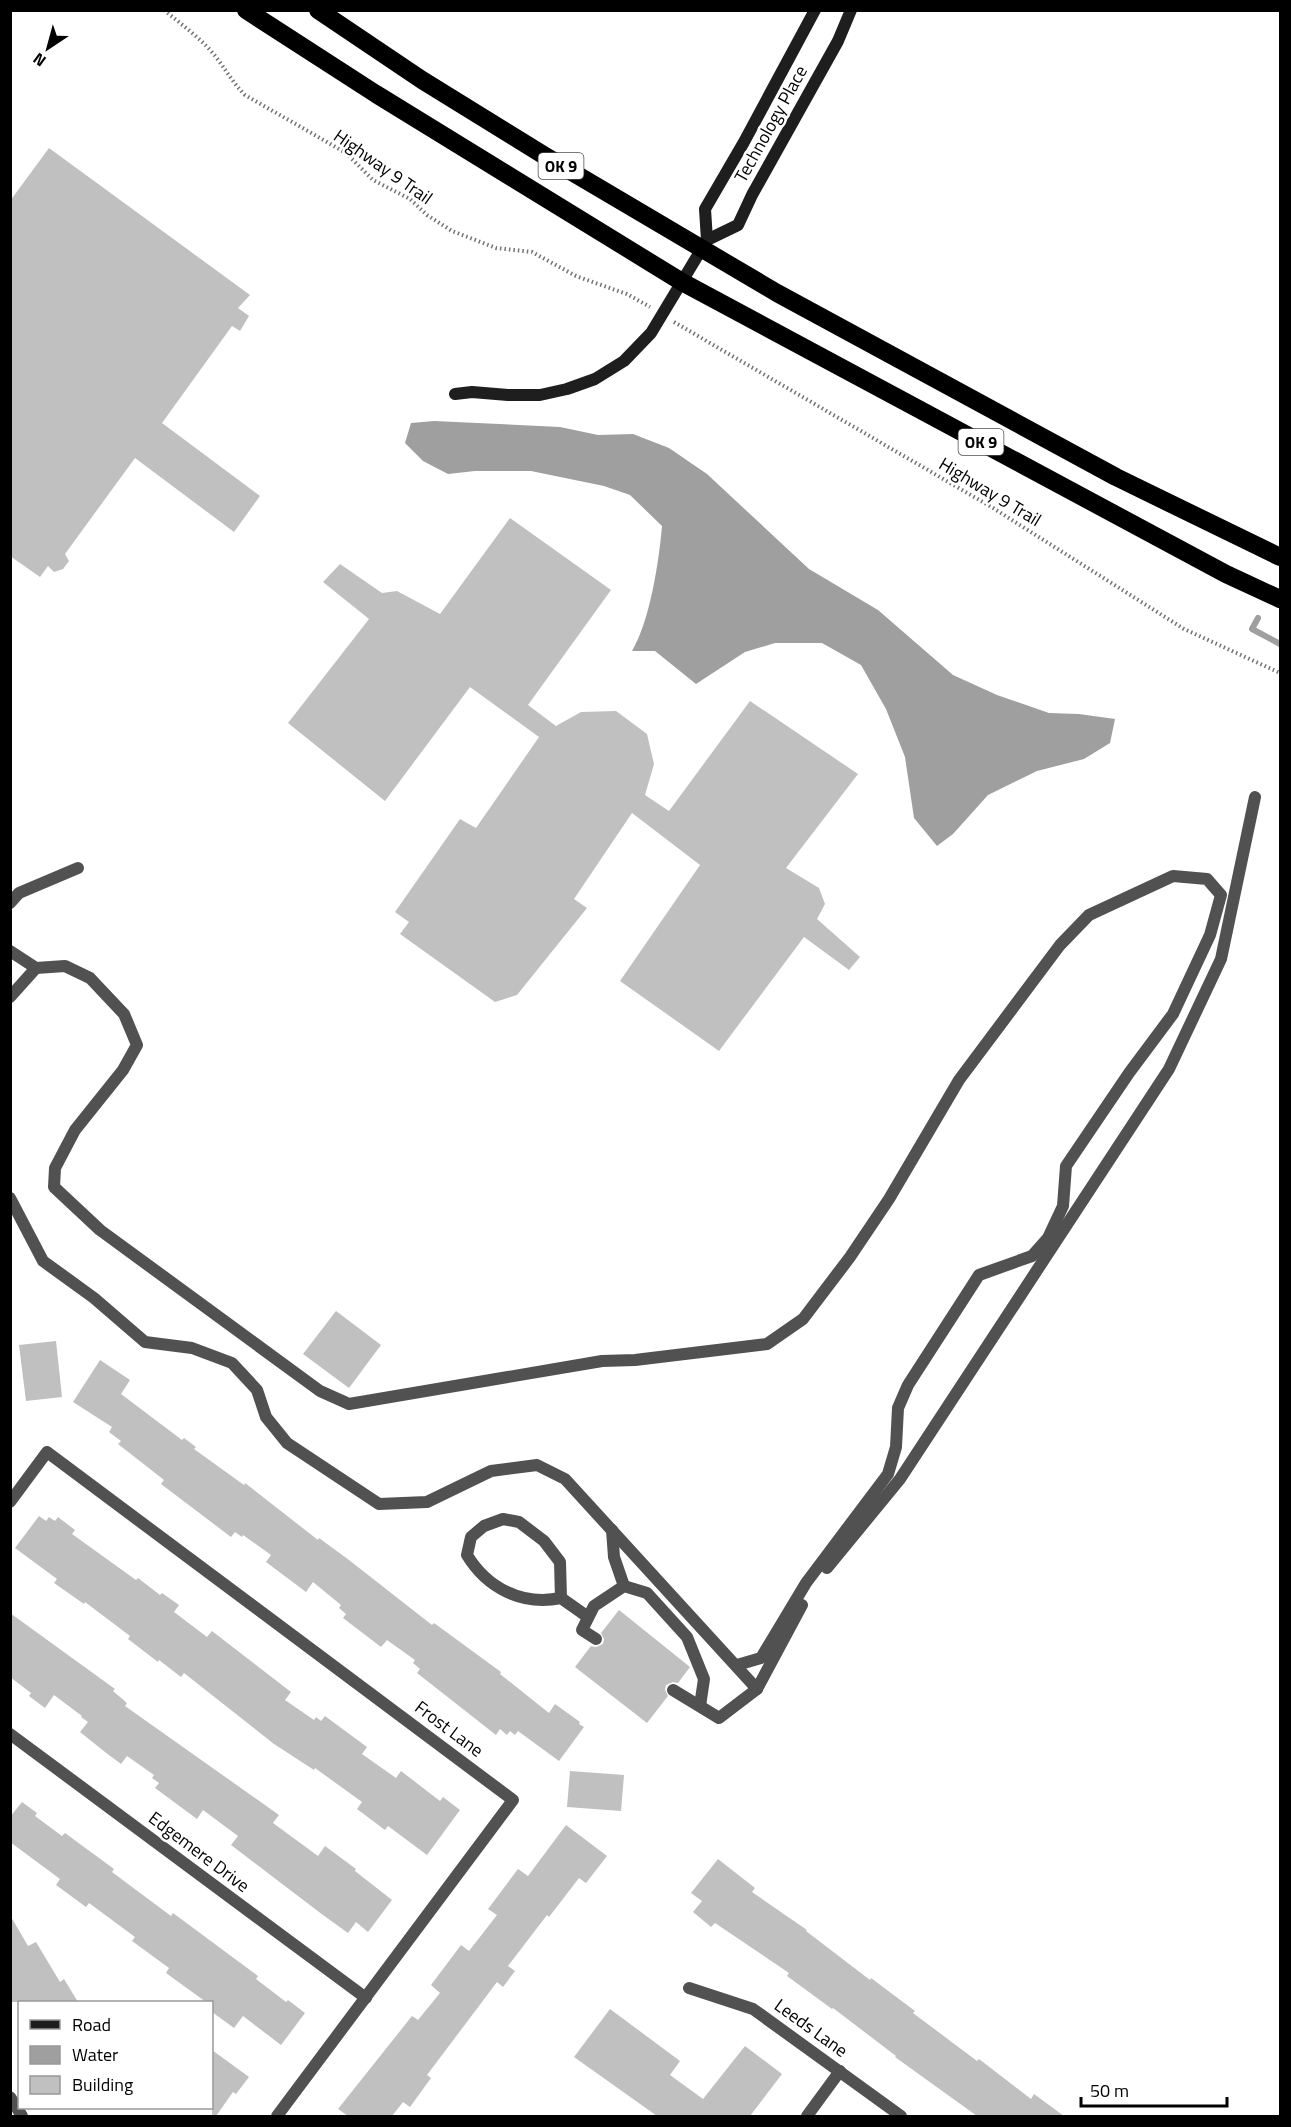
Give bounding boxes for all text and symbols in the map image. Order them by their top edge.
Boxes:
north arrow [18,18,78,78]
text: N [28,47,51,73]
street label: Technology Place [727,60,814,187]
street label: Highway 9 Trail [328,122,438,211]
road number: OK 9 [538,153,584,179]
road number: OK 9 [958,429,1004,455]
street label: Highway 9 Trail [934,450,1047,533]
street label: Frost Lane [409,1694,489,1763]
street label: Edgemere Drive [143,1805,255,1899]
street label: Leeds Lane [769,1992,854,2063]
legend [18,2001,213,2109]
text: Road [72,2011,111,2038]
text: Water [72,2041,118,2068]
scale bar [1081,2070,1226,2108]
text: Building [72,2071,133,2098]
text: 50 m [1090,2077,1129,2104]

